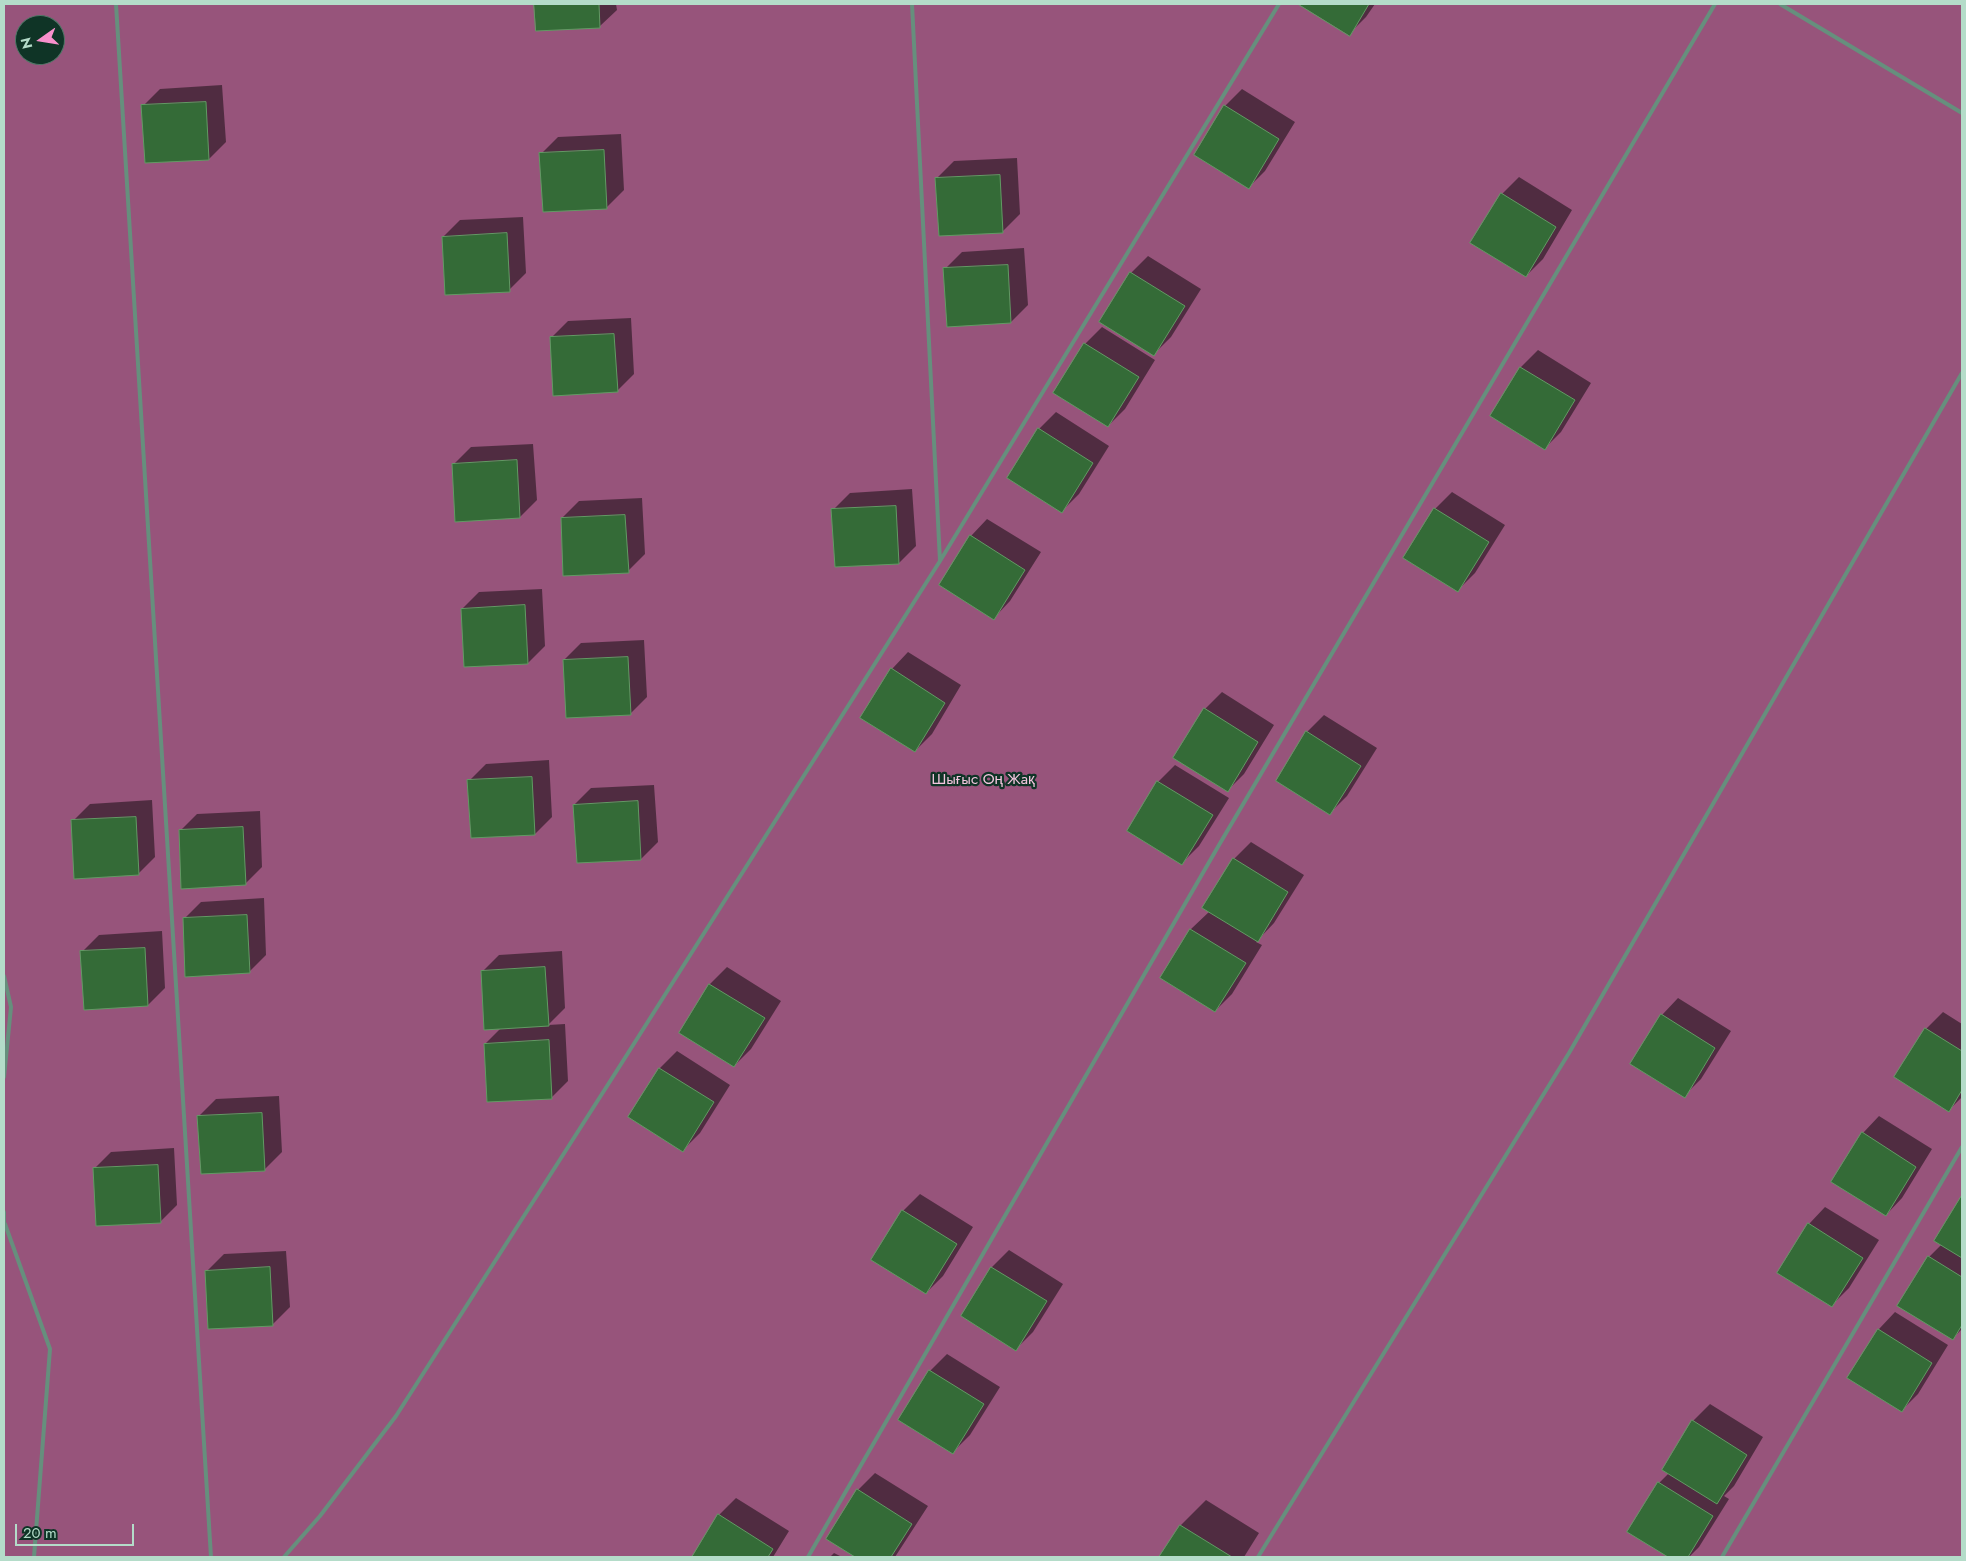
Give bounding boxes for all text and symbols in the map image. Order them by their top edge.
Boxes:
north arrow [15,15,65,65]
text: N [15,35,37,51]
park label: Шығыс Оң Жақ [931,771,1035,789]
scale bar [18,1514,136,1546]
text: 20 m [23,1522,57,1544]

